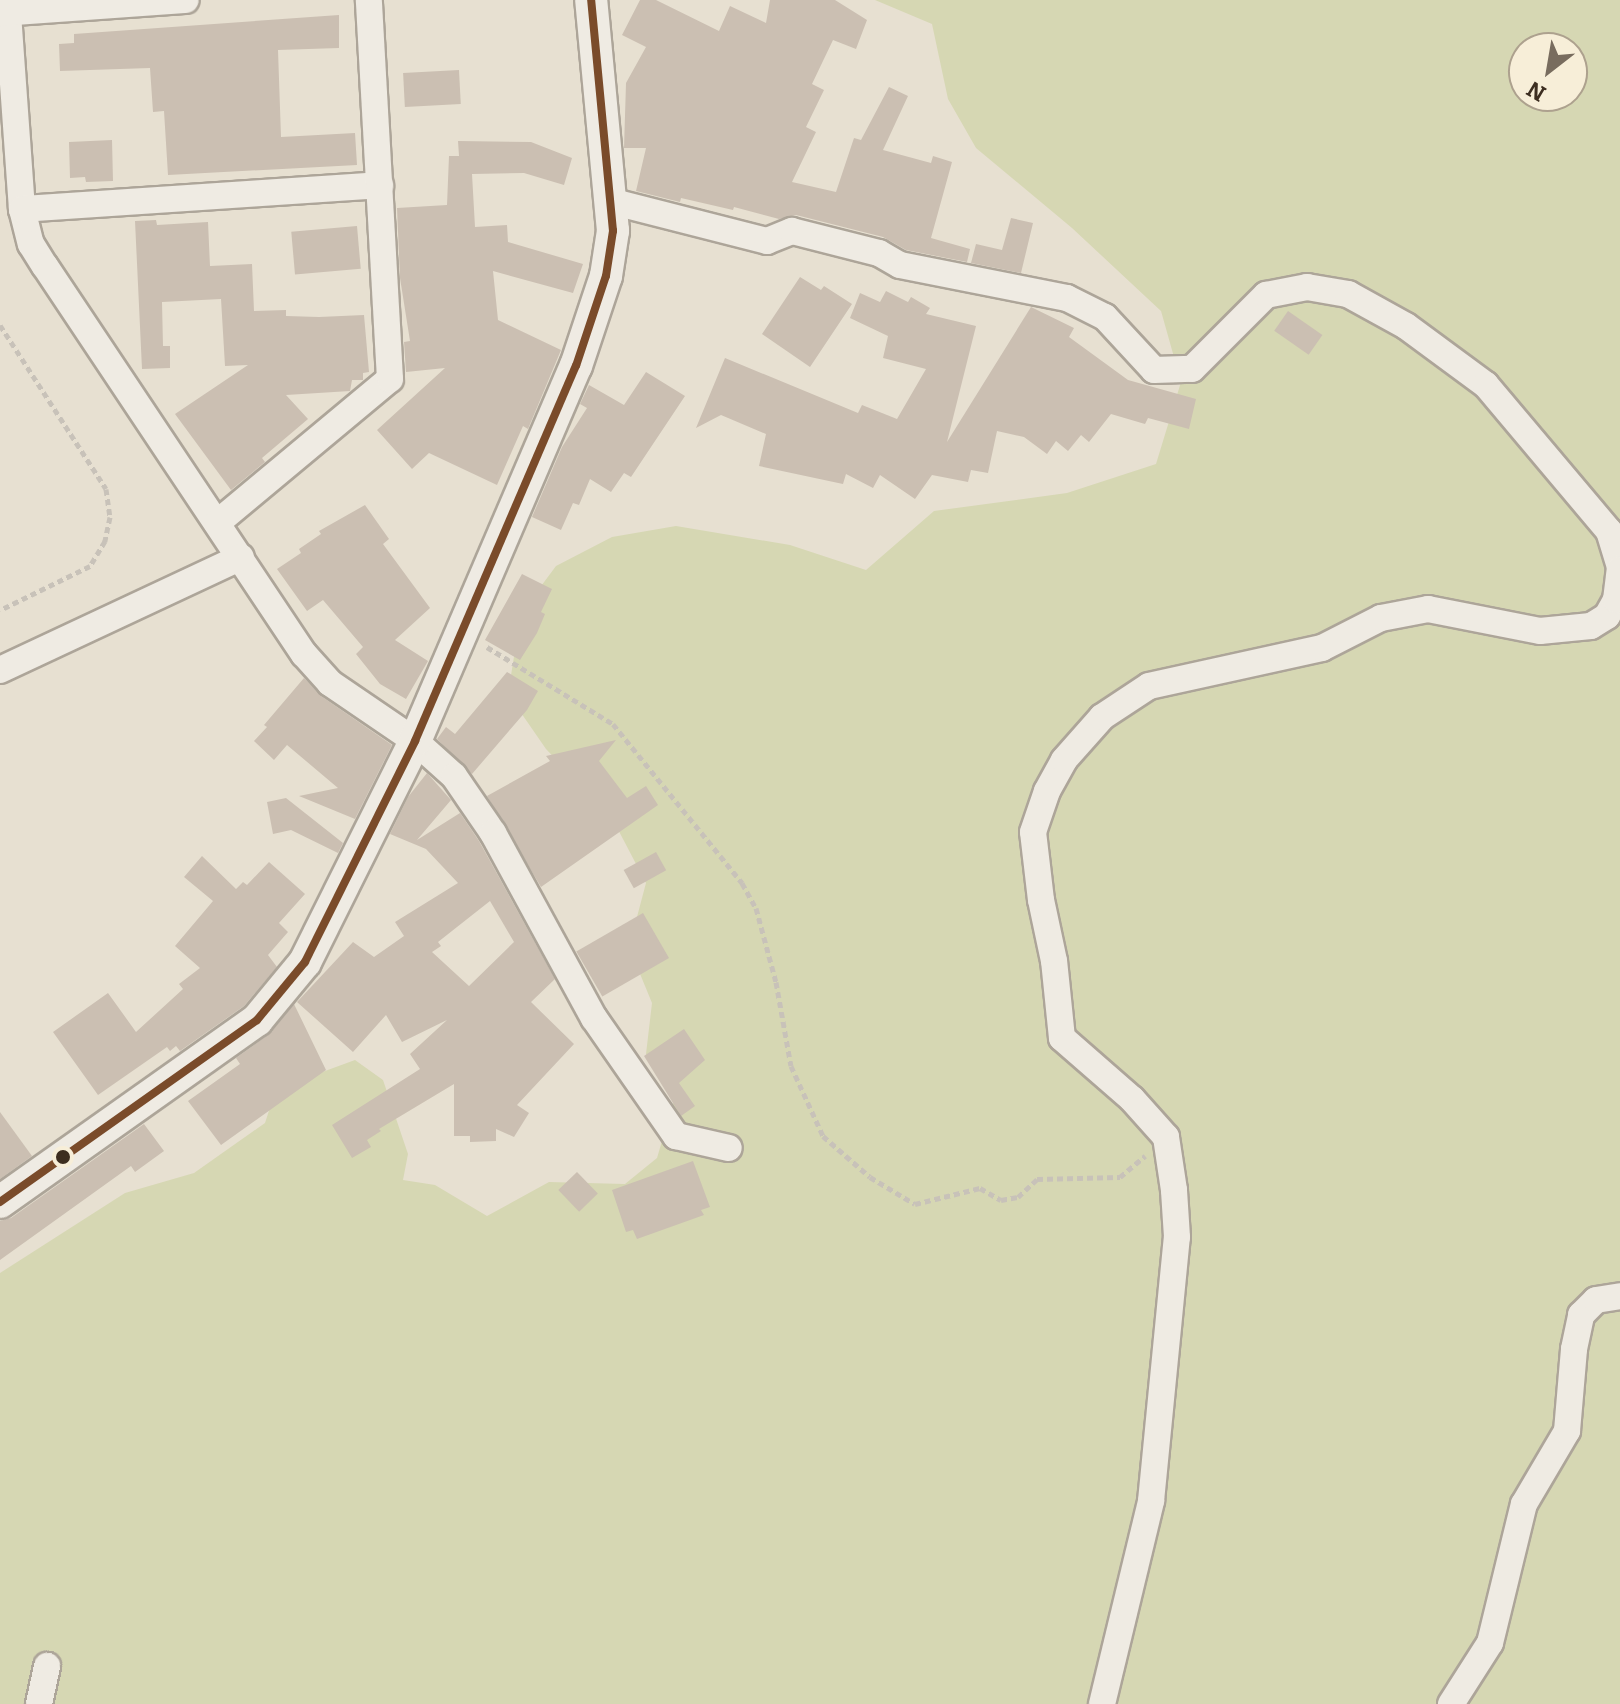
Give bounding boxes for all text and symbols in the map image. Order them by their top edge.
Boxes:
north arrow [1508,32,1588,112]
text: N [1522,75,1551,107]
unlabelled marker [55,1149,71,1165]

